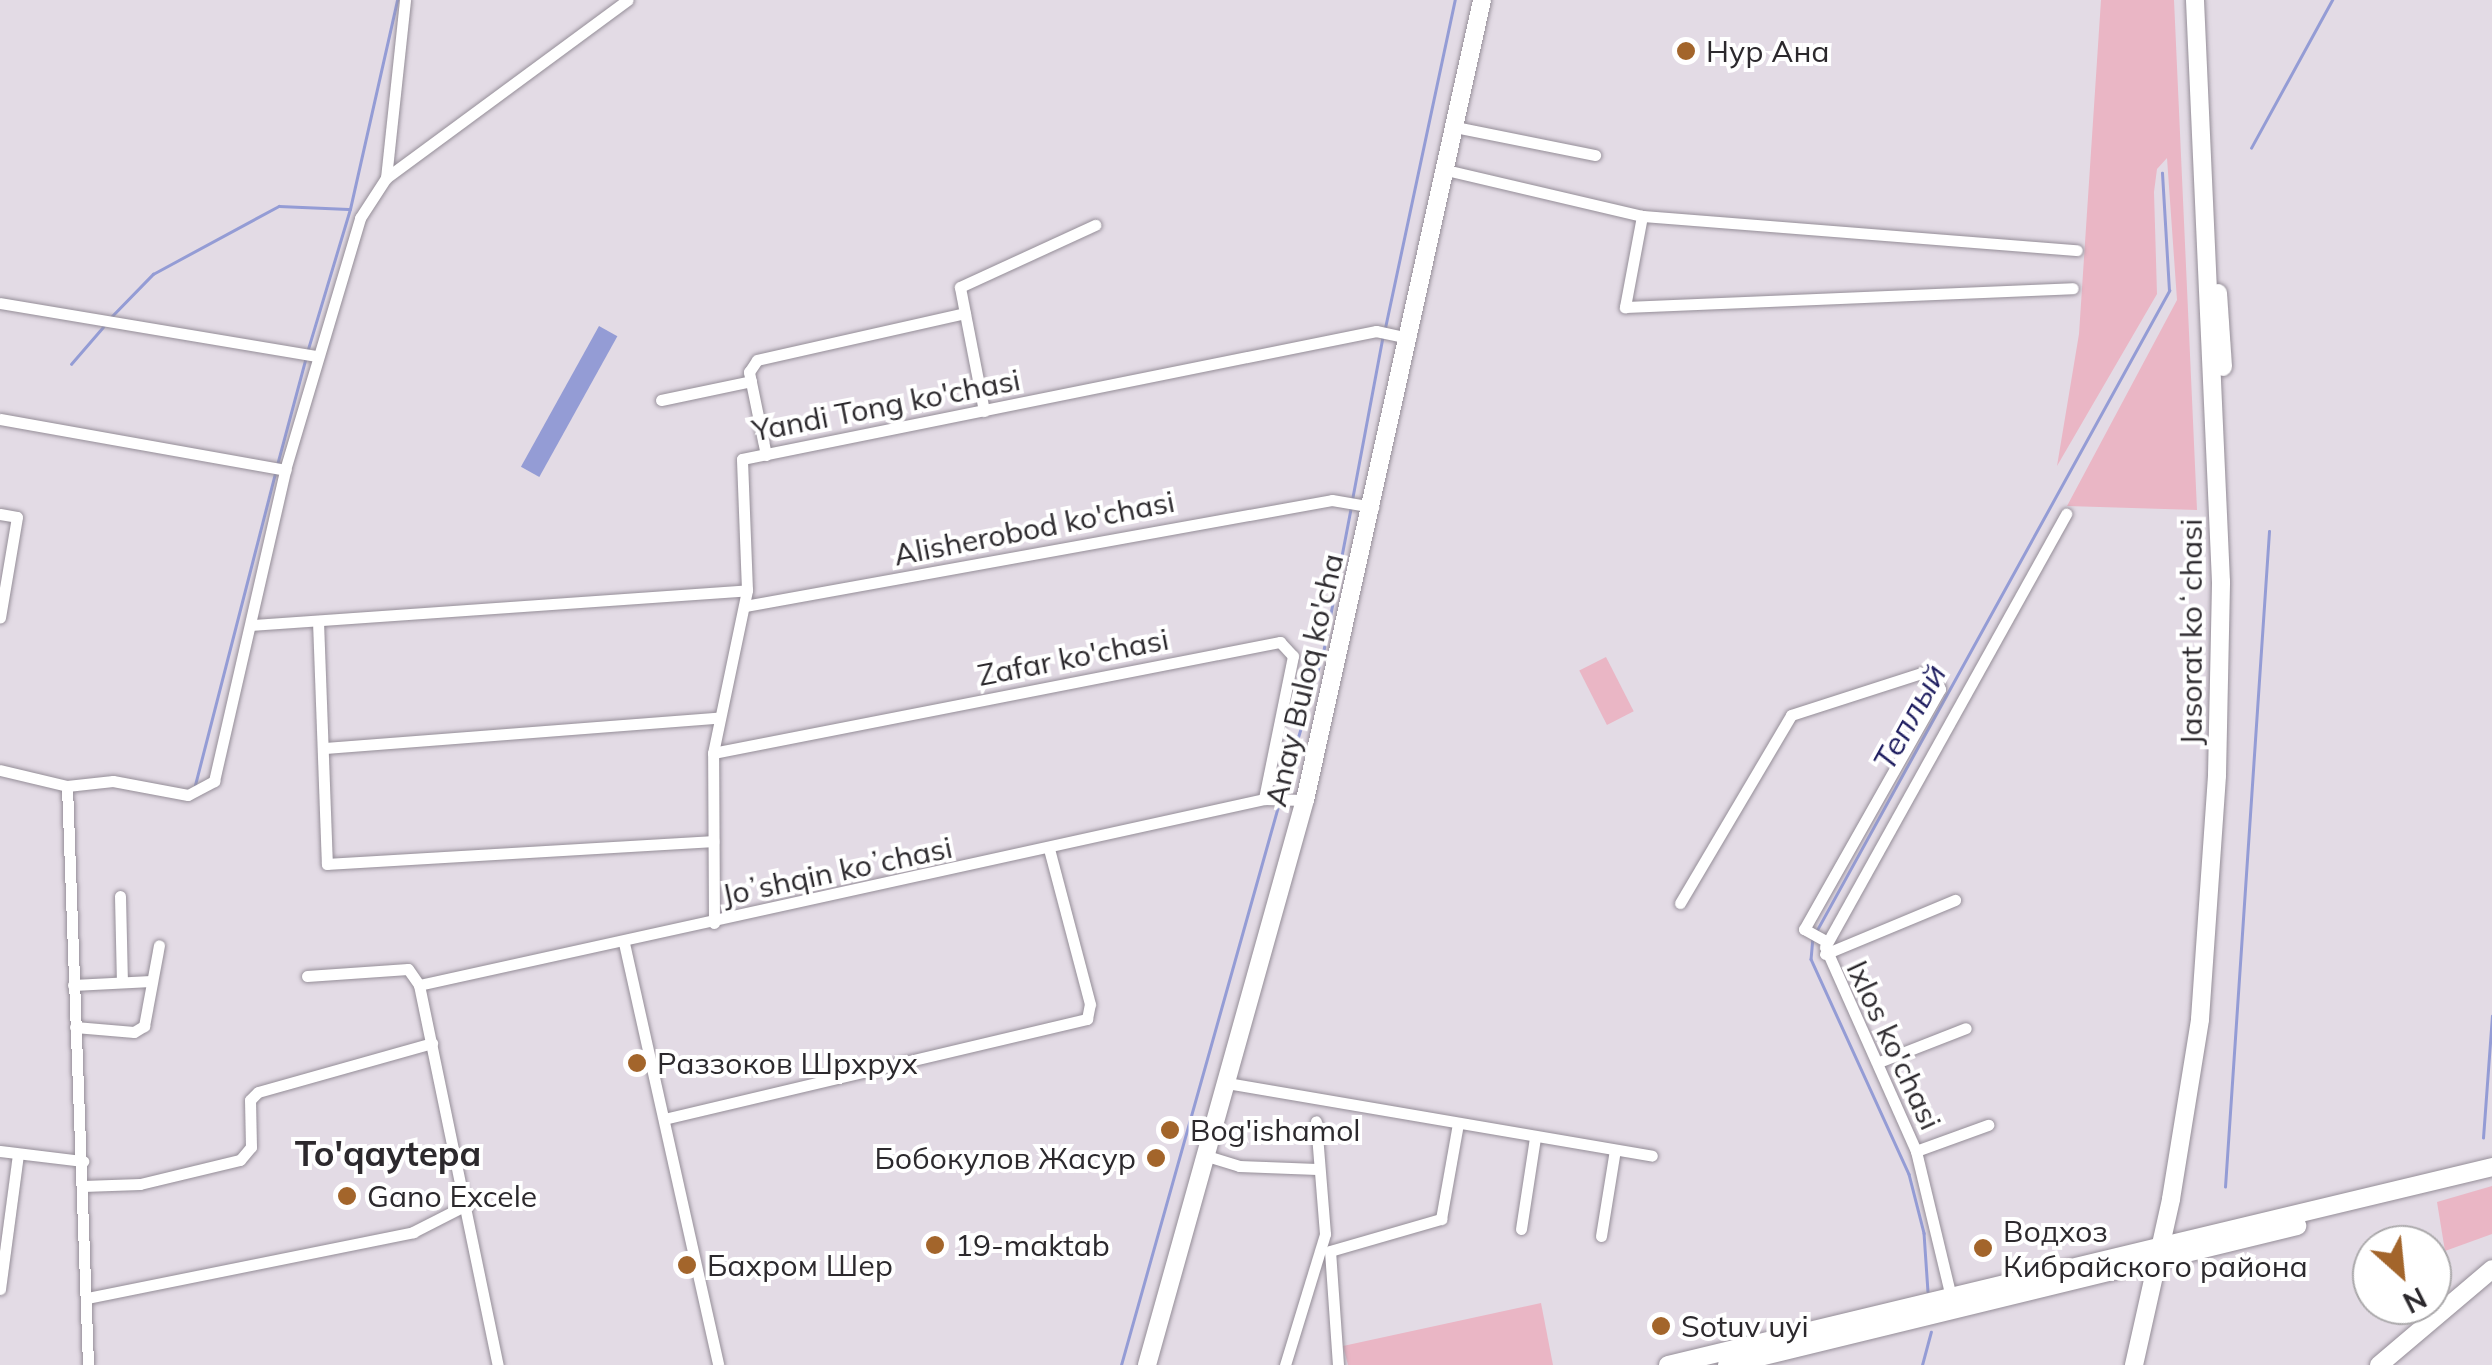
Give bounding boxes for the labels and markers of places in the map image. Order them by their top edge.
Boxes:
place label: Нур Ана [1706,33,1830,69]
marker: Нур Ана [1675,40,1697,62]
place label: Раззоков Шрхрух [657,1045,918,1081]
marker: Раззоков Шрхрух [626,1052,648,1074]
place label: Bog'ishamol [1190,1112,1360,1148]
marker: Bog'ishamol [1159,1119,1181,1141]
place label: Бобокулов Жасур [874,1140,1136,1176]
marker: Бобокулов Жасур [1145,1147,1167,1169]
place label: Gano Excele [367,1178,537,1214]
marker: Gano Excele [336,1185,358,1207]
place label: Водхоз Кибрайского района [2003,1213,2308,1284]
place label: 19-maktab [955,1227,1110,1263]
marker: 19-maktab [924,1234,946,1256]
marker: Водхоз Кибрайского района [1972,1237,1994,1259]
place label: Бахром Шер [707,1247,893,1283]
marker: Бахром Шер [676,1254,698,1276]
place label: Sotuv uyi [1681,1308,1809,1344]
marker: Sotuv uyi [1650,1315,1672,1337]

